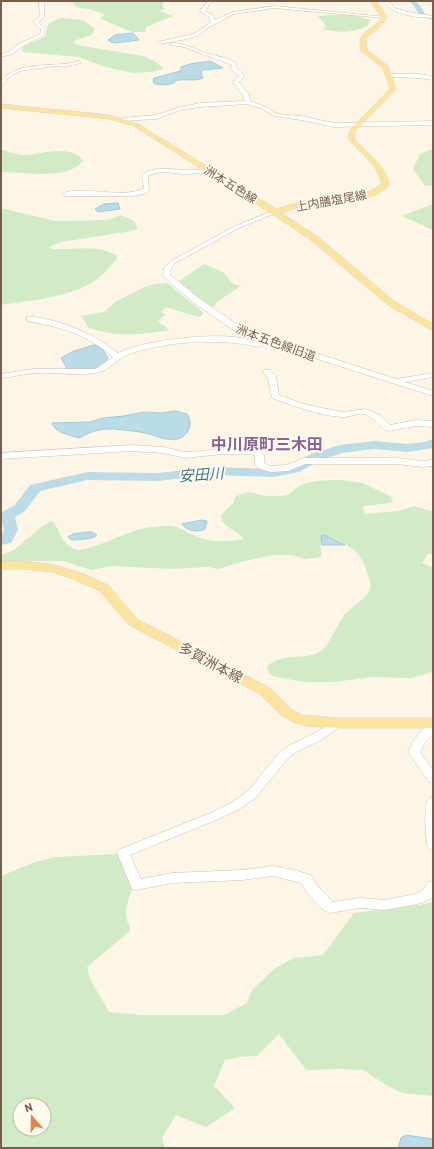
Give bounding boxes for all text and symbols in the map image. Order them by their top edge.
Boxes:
street label: 洲本五色線 [202,162,260,206]
street label: 上内膳塩尾線 [294,187,368,213]
street label: 洲本五色線旧道 [234,321,318,363]
district label: 中川原町三木田 [211,434,323,453]
water label: 安田川 [178,463,226,485]
street label: 多賀洲本線 [176,638,246,686]
north arrow [12,1097,52,1137]
text: N [23,1100,34,1114]

